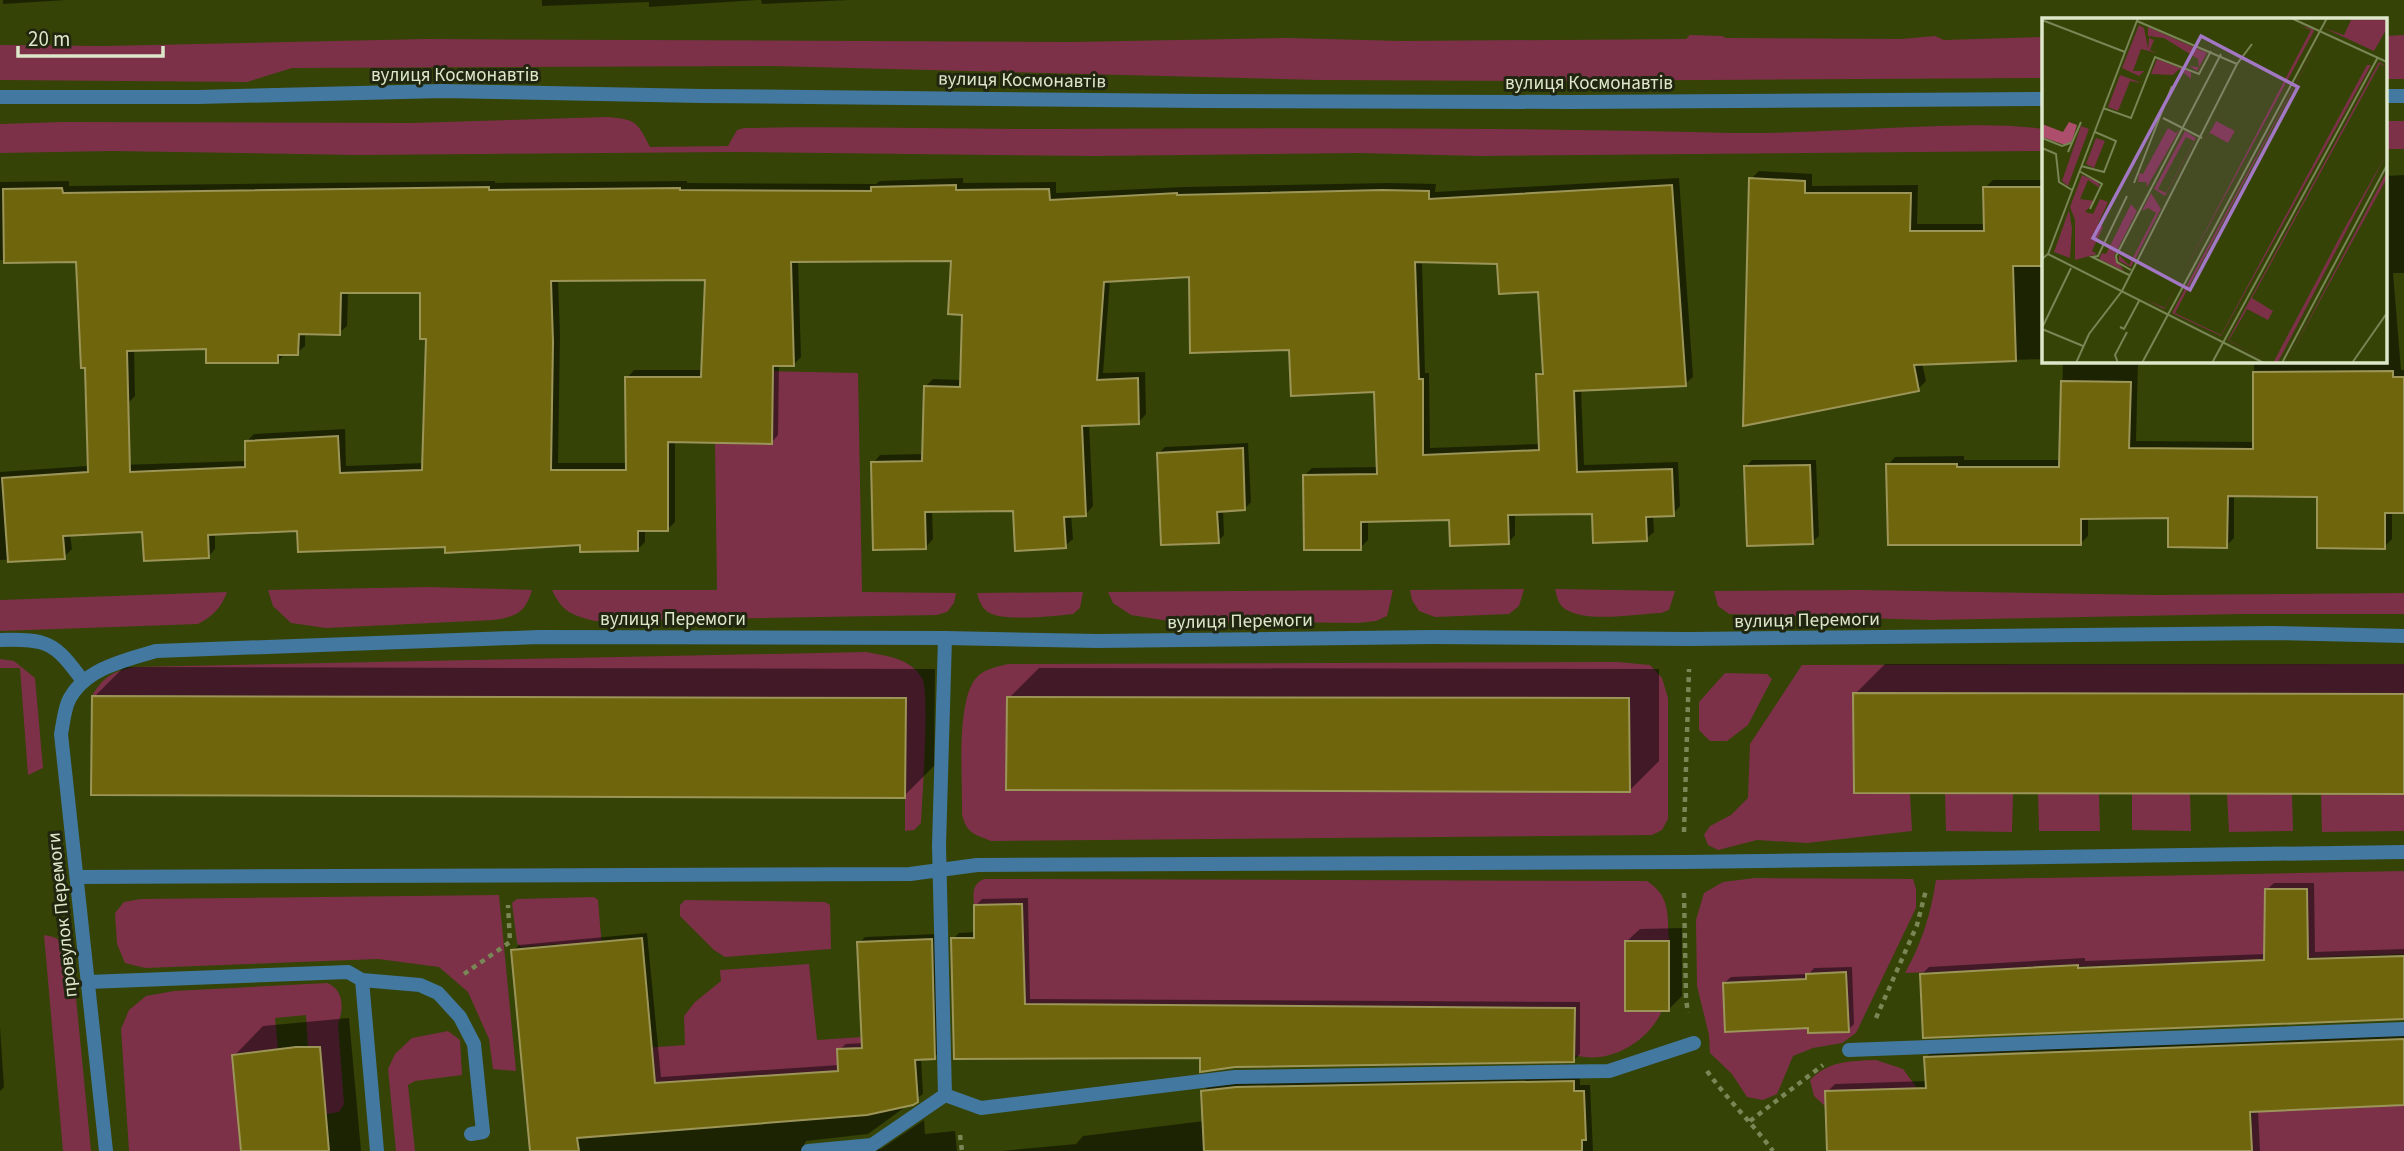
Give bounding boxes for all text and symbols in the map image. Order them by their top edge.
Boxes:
scale bar [18,14,163,58]
inset map [2042,18,2386,362]
text: 20 m [28,24,70,54]
street label: вулиця Космонавтів [371,62,539,89]
street label: вулиця Космонавтів [938,66,1106,95]
street label: вулиця Космонавтів [1505,70,1673,97]
street label: вулиця Перемоги [600,606,746,633]
street label: вулиця Перемоги [1734,606,1880,635]
street label: вулиця Перемоги [1167,607,1313,636]
street label: провулок Перемоги [40,831,85,999]

